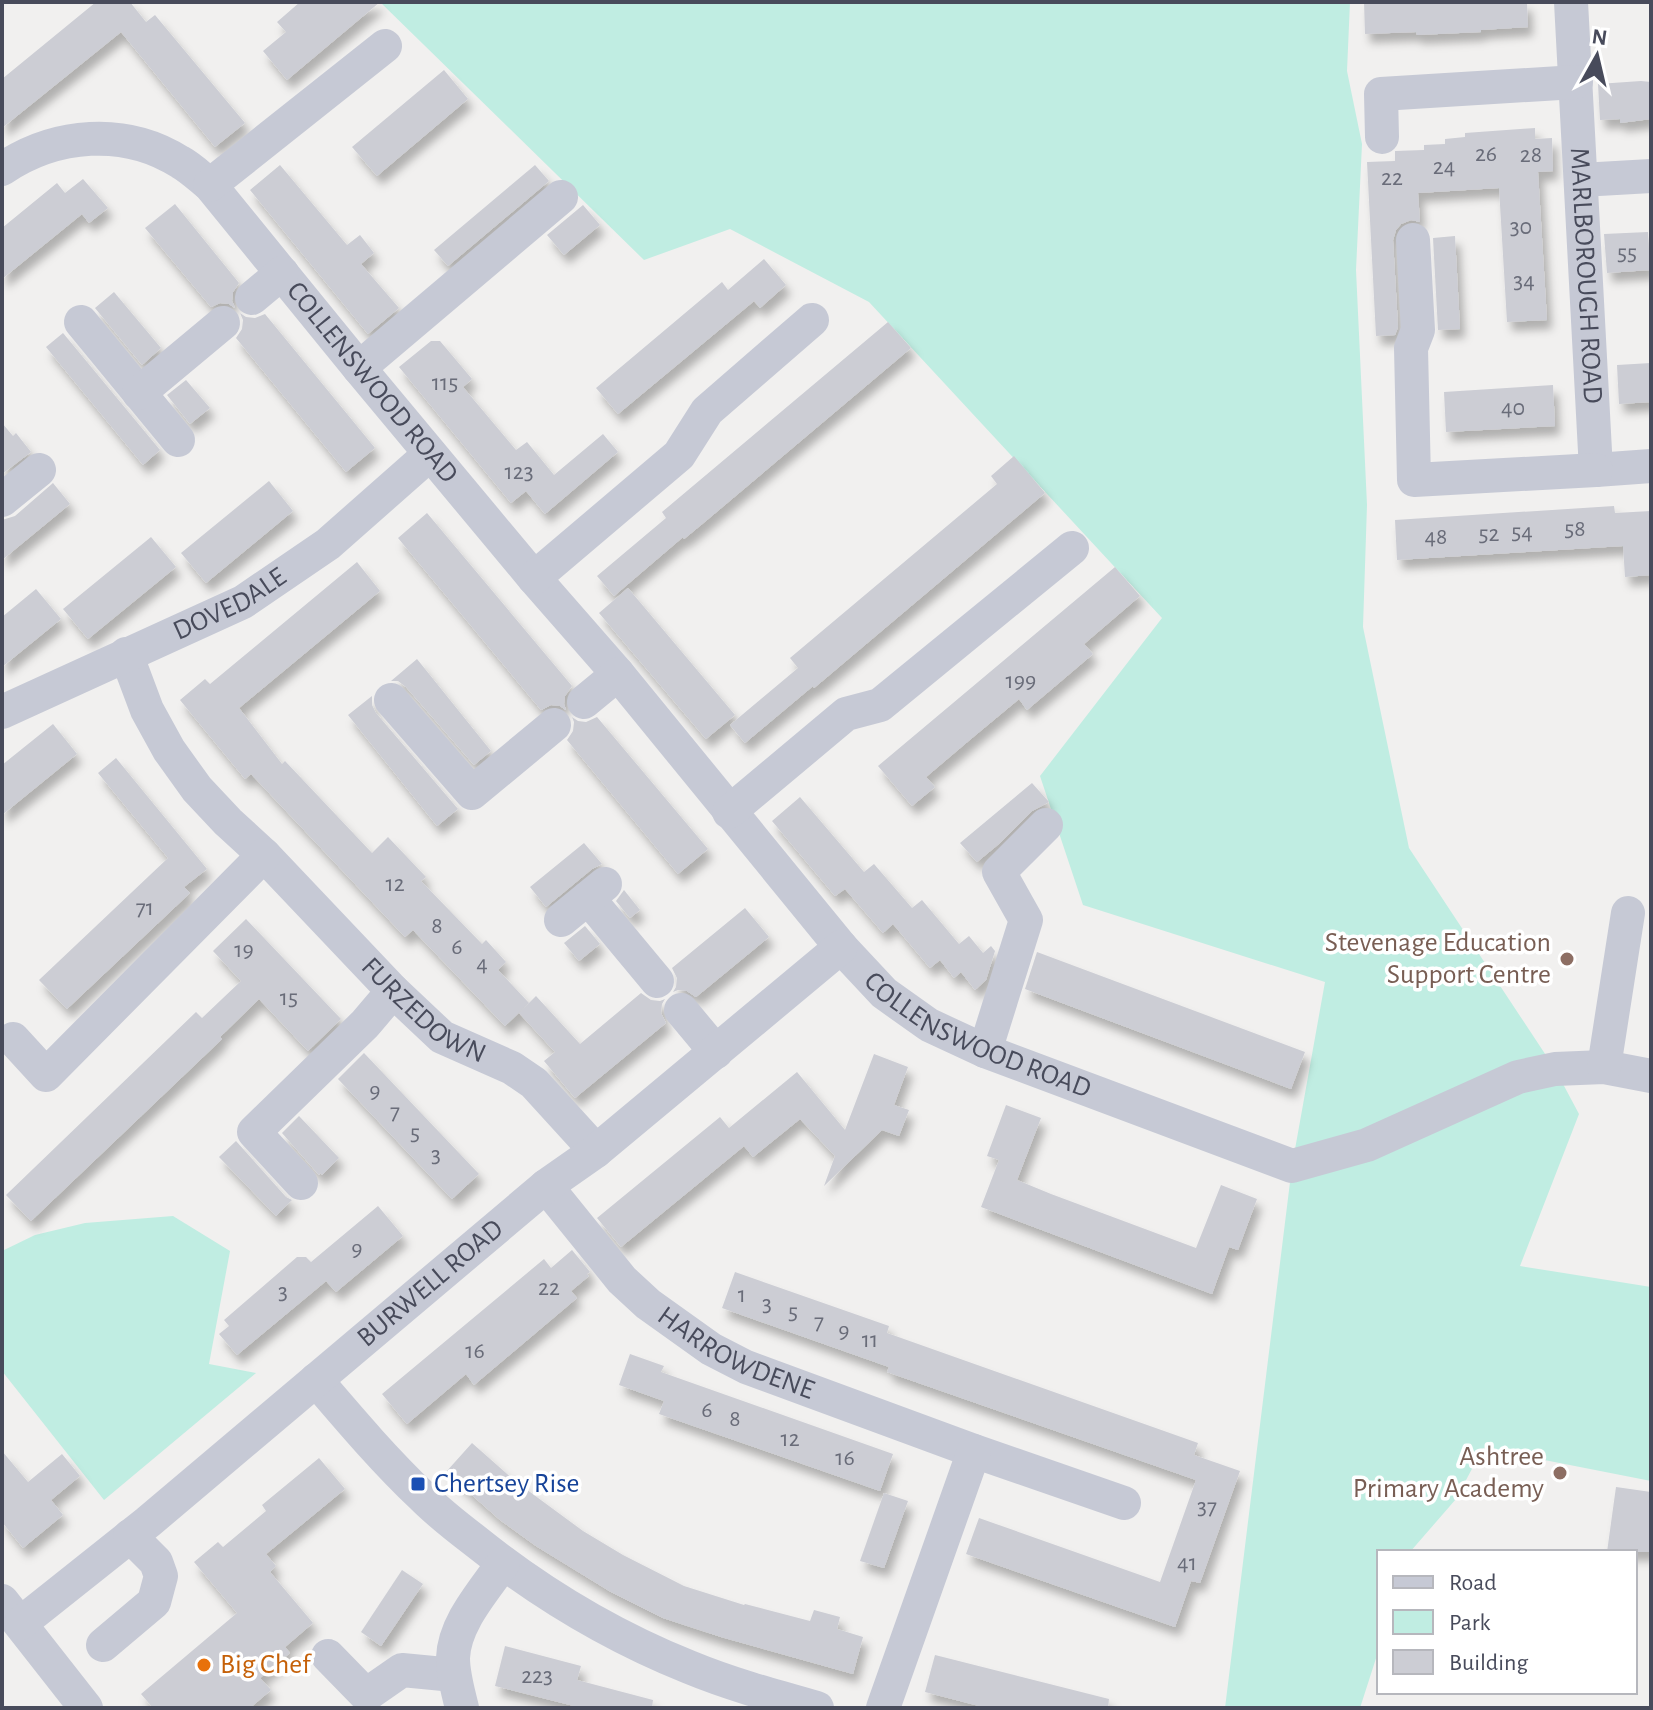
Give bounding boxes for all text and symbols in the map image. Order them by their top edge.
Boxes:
north arrow [1557,16,1637,96]
text: N [1591,25,1609,49]
house number: 26 [1475,142,1497,166]
house number: 28 [1520,143,1542,167]
street label: MARLBOROUGH ROAD [1565,147,1606,404]
house number: 24 [1433,155,1455,179]
house number: 22 [1381,166,1403,190]
house number: 30 [1510,215,1532,239]
house number: 55 [1617,241,1637,265]
house number: 34 [1513,269,1535,293]
street label: COLLENSWOOD ROAD [281,277,463,489]
house number: 115 [432,371,458,395]
house number: 40 [1501,396,1525,420]
house number: 123 [504,460,534,484]
house number: 58 [1564,517,1586,541]
house number: 54 [1511,520,1533,544]
house number: 52 [1479,522,1500,546]
house number: 48 [1425,525,1447,549]
street label: DOVEDALE [169,563,291,646]
house number: 199 [1006,669,1036,693]
house number: 12 [385,872,405,896]
house number: 71 [136,896,154,920]
house number: 8 [431,914,443,938]
place label: Stevenage Education Support Centre [1325,929,1551,989]
house number: 6 [451,935,463,959]
house number: 19 [234,938,254,962]
marker: Stevenage Education Support Centre [1558,950,1576,968]
house number: 4 [476,952,488,976]
street label: FURZEDOWN [356,953,490,1069]
street label: COLLENSWOOD ROAD [858,967,1095,1103]
house number: 15 [280,986,298,1010]
house number: 9 [369,1079,381,1103]
house number: 7 [390,1100,400,1124]
house number: 5 [410,1121,420,1145]
house number: 3 [431,1143,441,1167]
street label: BURWELL ROAD [352,1214,509,1353]
house number: 9 [351,1237,363,1261]
house number: 22 [538,1276,560,1300]
house number: 3 [278,1280,288,1304]
house number: 1 [738,1283,746,1307]
house number: 3 [762,1292,772,1316]
house number: 5 [788,1300,798,1324]
street label: HARROWDENE [652,1302,818,1405]
house number: 7 [814,1310,824,1334]
house number: 9 [838,1319,850,1343]
house number: 11 [862,1328,878,1352]
house number: 16 [465,1339,485,1363]
house number: 6 [701,1398,713,1422]
house number: 8 [729,1407,741,1431]
house number: 12 [780,1427,800,1451]
place label: Ashtree Primary Academy [1353,1443,1544,1503]
house number: 16 [835,1446,855,1470]
marker: Ashtree Primary Academy [1551,1464,1569,1482]
place label: Chertsey Rise [434,1470,579,1498]
marker: Chertsey Rise [409,1475,427,1493]
house number: 37 [1197,1495,1217,1519]
legend [1377,1550,1637,1694]
house number: 41 [1177,1551,1197,1575]
text: Road [1449,1571,1497,1595]
text: Park [1449,1611,1490,1635]
place label: Big Chef [220,1651,312,1679]
text: Building [1449,1651,1528,1675]
marker: Big Chef [195,1656,213,1674]
house number: 223 [521,1664,553,1688]

